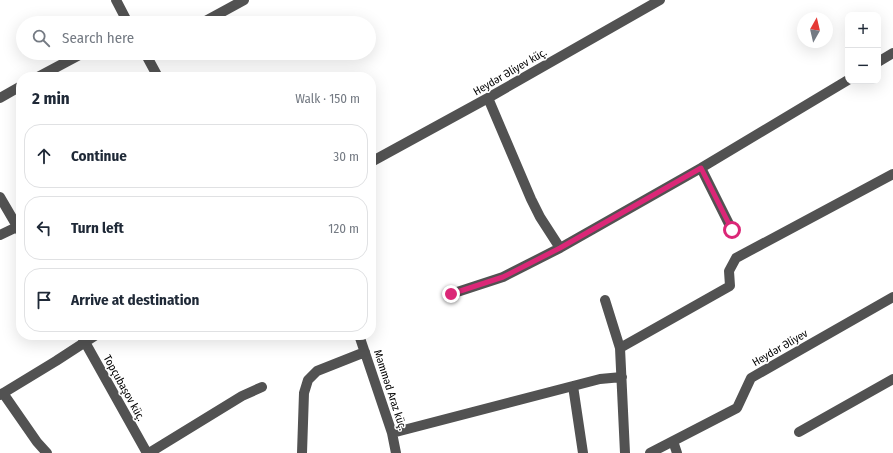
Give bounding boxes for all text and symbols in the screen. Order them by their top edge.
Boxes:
north arrow [797,12,833,48]
map controls [845,12,881,84]
button: + [845,12,881,48]
search box [16,16,376,60]
icon: search [30,27,52,49]
text: Search here [62,29,134,47]
street label: Heydər Əliyev küç. [471,46,549,98]
button: − [845,48,881,84]
text: 2 min [32,88,70,109]
text: Walk · 150 m [295,91,360,106]
icon: ahead [33,145,55,167]
text: Continue [71,147,127,165]
text: 30 m [333,149,359,164]
icon: left [33,217,55,239]
text: Turn left [71,219,124,237]
text: 120 m [328,221,359,236]
route start [723,221,741,239]
route end [442,285,460,303]
icon: arrive [33,289,55,311]
text: Arrive at destination [71,291,199,309]
street label: Heydər Əliyev [750,327,810,369]
street label: Məmməd Araz küç. [371,348,409,432]
street label: Topçubaşov küç. [101,353,147,423]

